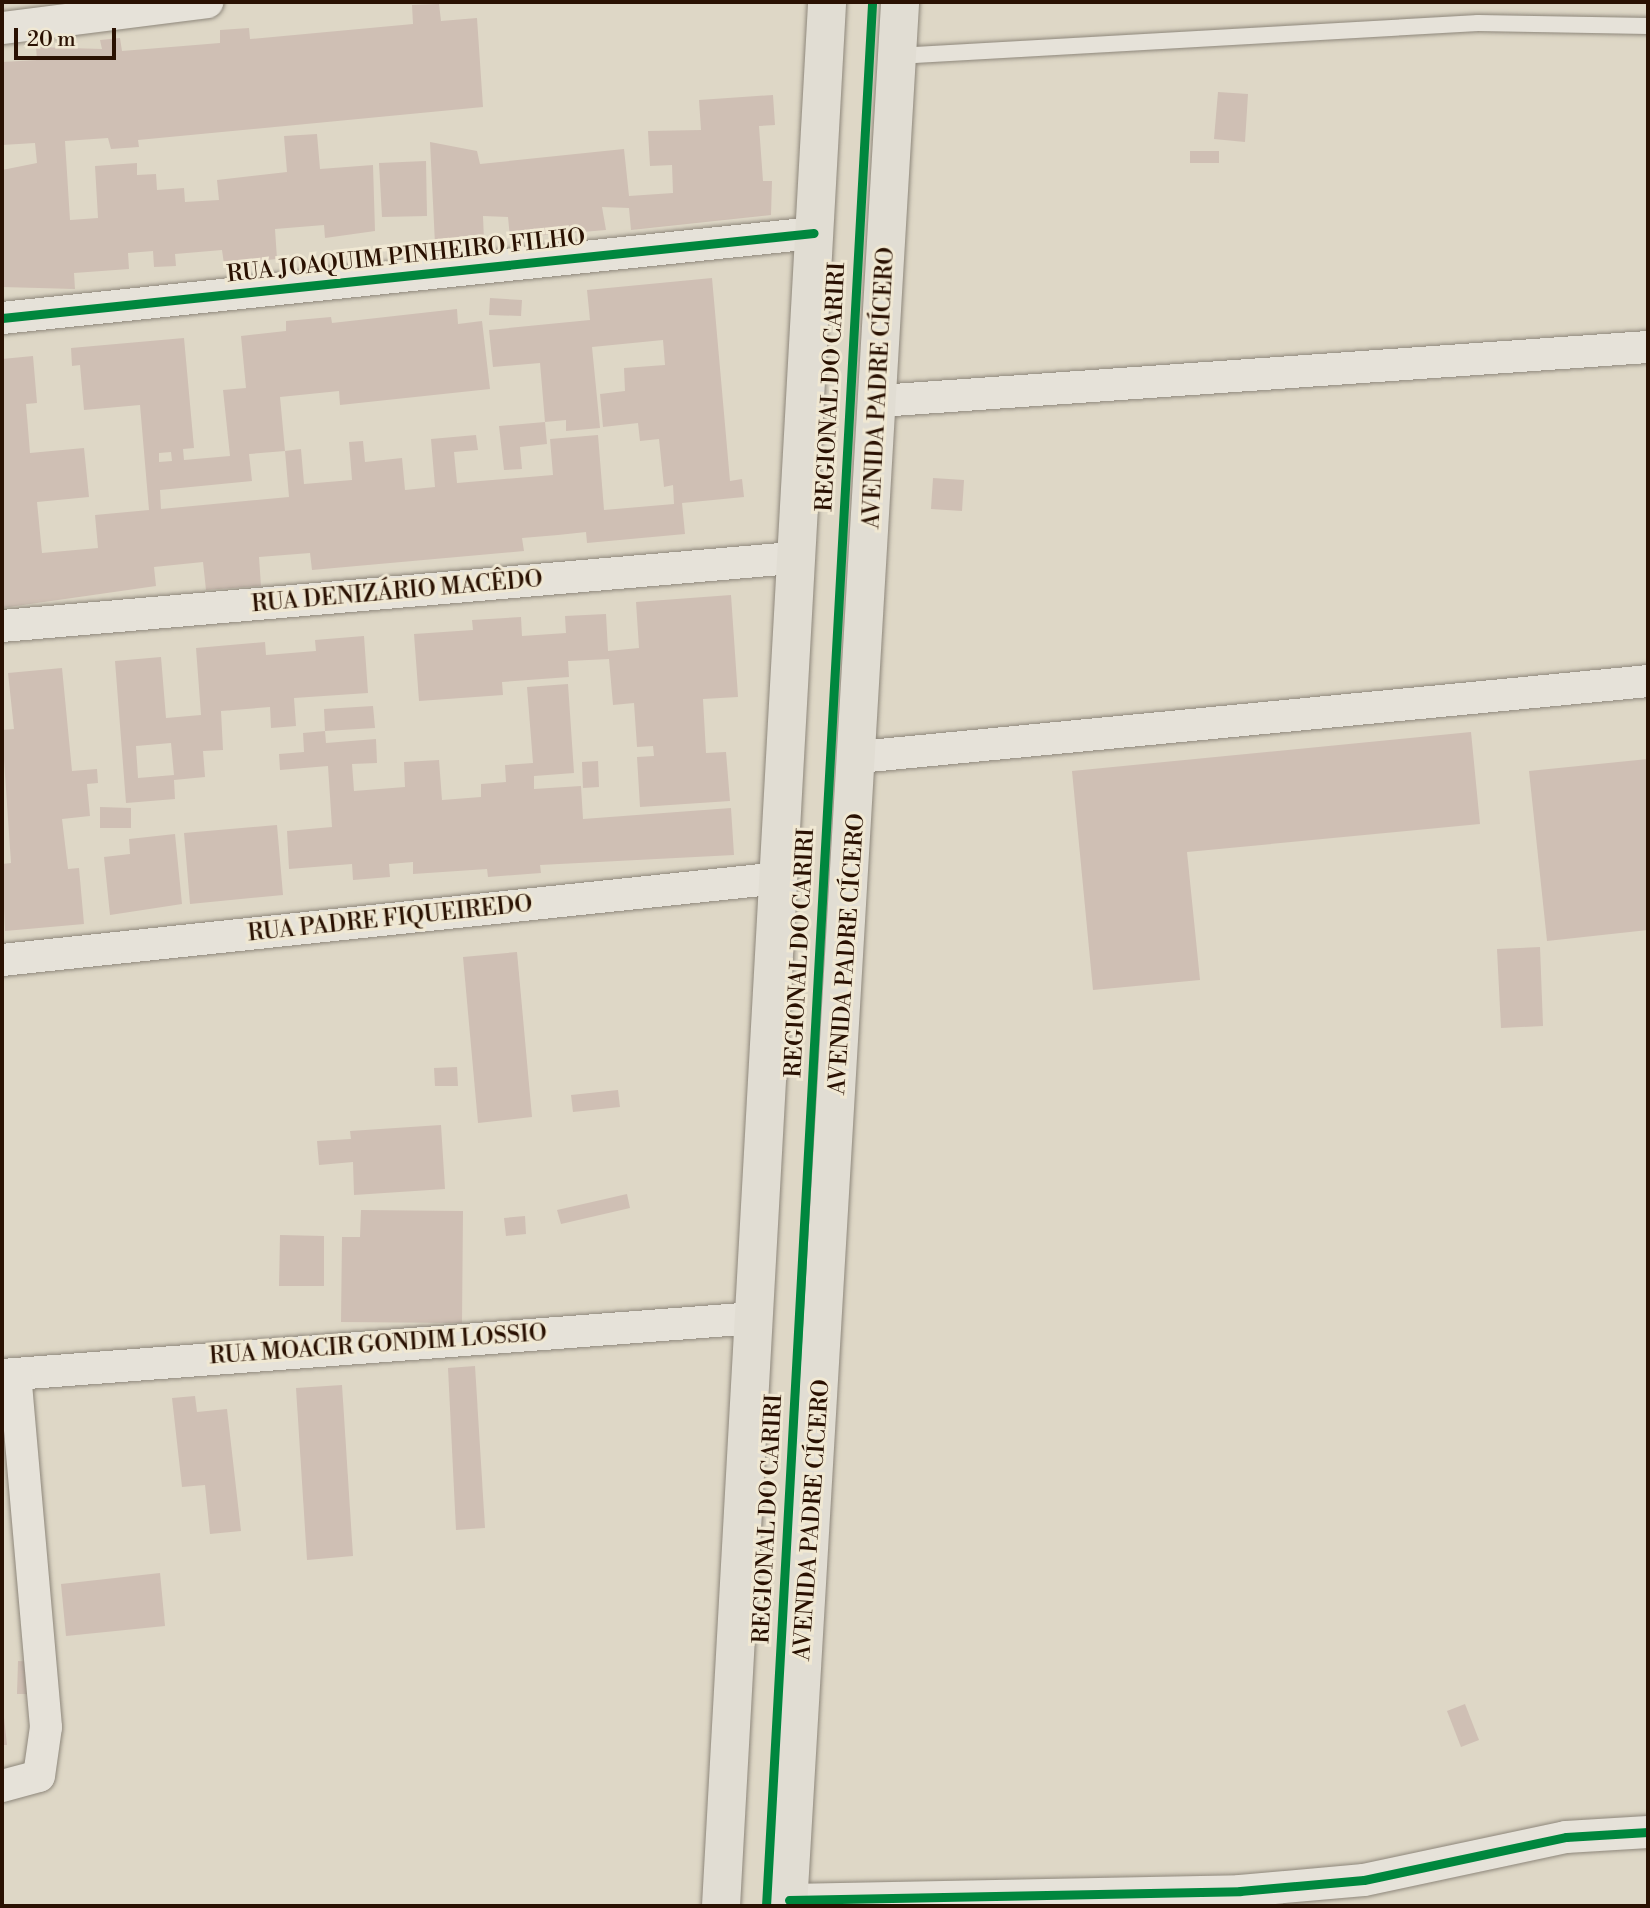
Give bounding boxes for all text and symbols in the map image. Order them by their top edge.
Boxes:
scale bar [18,14,119,58]
text: 20 m [27,27,76,53]
street label: RUA JOAQUIM PINHEIRO FILHO [225,223,587,289]
street label: AVENIDA PADRE CÍCERO [858,246,900,530]
street label: REGIONAL DO CARIRI [811,262,851,512]
street label: RUA DENIZÁRIO MACÊDO [250,566,544,618]
street label: AVENIDA PADRE CÍCERO [823,812,871,1096]
street label: REGIONAL DO CARIRI [780,828,820,1078]
street label: RUA PADRE FIQUEIREDO [246,890,534,948]
street label: RUA MOACIR GONDIM LOSSIO [208,1319,548,1371]
street label: AVENIDA PADRE CÍCERO [788,1378,836,1662]
street label: REGIONAL DO CARIRI [748,1394,788,1644]

